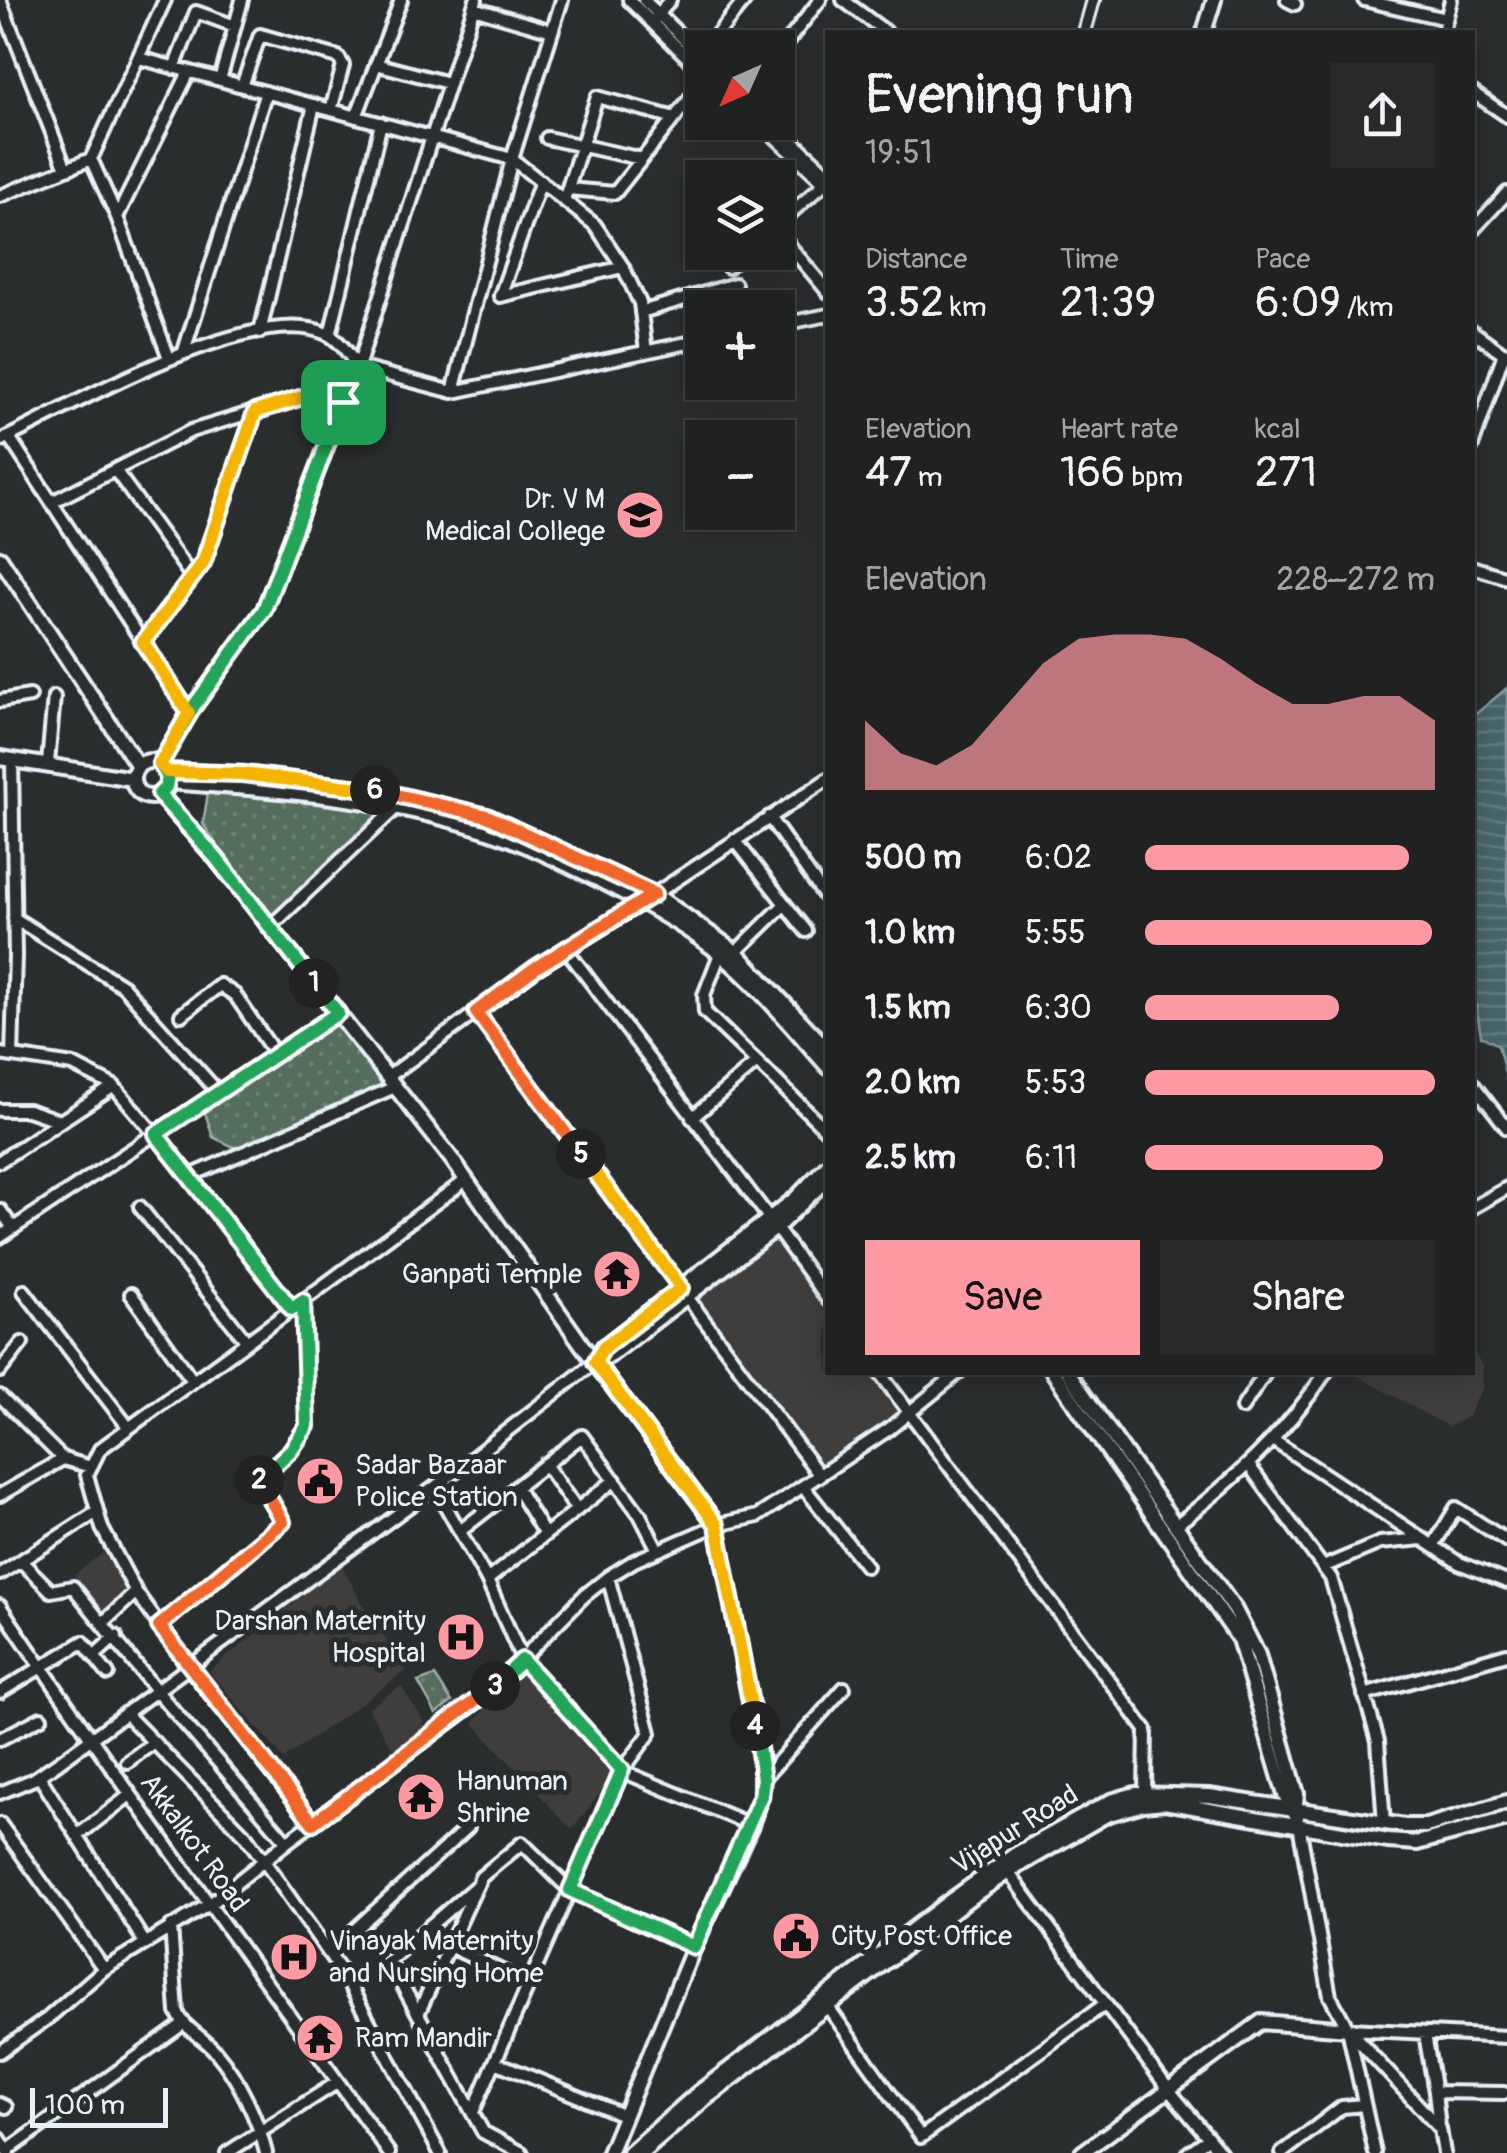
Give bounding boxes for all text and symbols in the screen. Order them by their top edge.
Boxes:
north arrow [685,30,795,140]
map controls [685,30,795,530]
text: Evening run [865,61,1134,130]
button: share [1330,63,1435,168]
text: 19:51 [865,133,932,173]
button: layers [685,160,795,270]
text: Distance [865,242,967,277]
text: Time [1060,242,1119,277]
text: Pace [1255,242,1310,277]
text: 3.52 [865,277,944,329]
text: 21:39 [1060,277,1156,329]
text: 6:09 [1255,277,1341,329]
button: + [685,290,795,400]
text: km [944,290,987,325]
text: /km [1341,290,1394,325]
pin [301,360,386,445]
icon: arrive [316,375,371,430]
text: Elevation [865,412,972,447]
text: Heart rate [1060,412,1178,447]
text: kcal [1255,412,1301,447]
button: − [685,420,795,530]
text: 47 [865,447,912,499]
text: 166 [1060,447,1125,499]
text: 271 [1255,447,1317,499]
text: m [912,460,943,495]
text: bpm [1125,460,1183,495]
place label: Dr. V M Medical College [425,482,605,549]
school or university icon: Dr. V M Medical College [614,489,666,541]
text: Elevation [865,560,987,600]
text: 228–272 m [1276,560,1435,600]
pin: 6 [350,765,400,815]
text: 6 [367,772,383,807]
text: 500 m [865,838,961,878]
text: 6:02 [1025,838,1092,878]
text: 1.0 km [865,913,955,953]
text: 5:55 [1025,913,1086,953]
pin: 1 [289,958,339,1008]
text: 1 [309,965,319,1000]
text: 1.5 km [865,988,951,1028]
text: 6:30 [1025,988,1092,1028]
text: 2.0 km [865,1063,960,1103]
text: 5:53 [1025,1063,1086,1103]
pin: 5 [556,1129,606,1179]
text: 5 [573,1136,589,1171]
text: 2.5 km [865,1138,956,1178]
text: 6:11 [1025,1138,1077,1178]
button: Save [865,1240,1140,1355]
button: Share [1160,1240,1435,1355]
temple icon: Ganpati Temple [591,1248,643,1300]
place label: Ganpati Temple [402,1257,582,1292]
place label: Sadar Bazaar Police Station [355,1448,518,1515]
pin: 2 [234,1455,284,1505]
public building icon: Sadar Bazaar Police Station [294,1455,346,1507]
text: 2 [251,1462,267,1497]
place label: Darshan Maternity Hospital [214,1604,426,1671]
hospital icon: Darshan Maternity Hospital [435,1611,487,1663]
pin: 3 [470,1661,520,1711]
text: 3 [487,1668,503,1703]
pin: 4 [730,1701,780,1751]
text: 4 [747,1708,763,1743]
place label: Hanuman Shrine [456,1764,568,1831]
street label: Akkalkot Road [132,1767,256,1919]
temple icon: Hanuman Shrine [395,1771,447,1823]
street label: Vijapur Road [945,1777,1085,1883]
public building icon: City Post Office [770,1910,822,1962]
place label: City Post Office [831,1919,1012,1954]
place label: Vinayak Maternity and Nursing Home [329,1924,544,1991]
hospital icon: Vinayak Maternity and Nursing Home [268,1931,320,1983]
temple icon: Ram Mandir [294,2012,346,2064]
place label: Ram Mandir [355,2021,492,2056]
scale bar [30,2083,168,2128]
text: 100 m [45,2088,125,2123]

